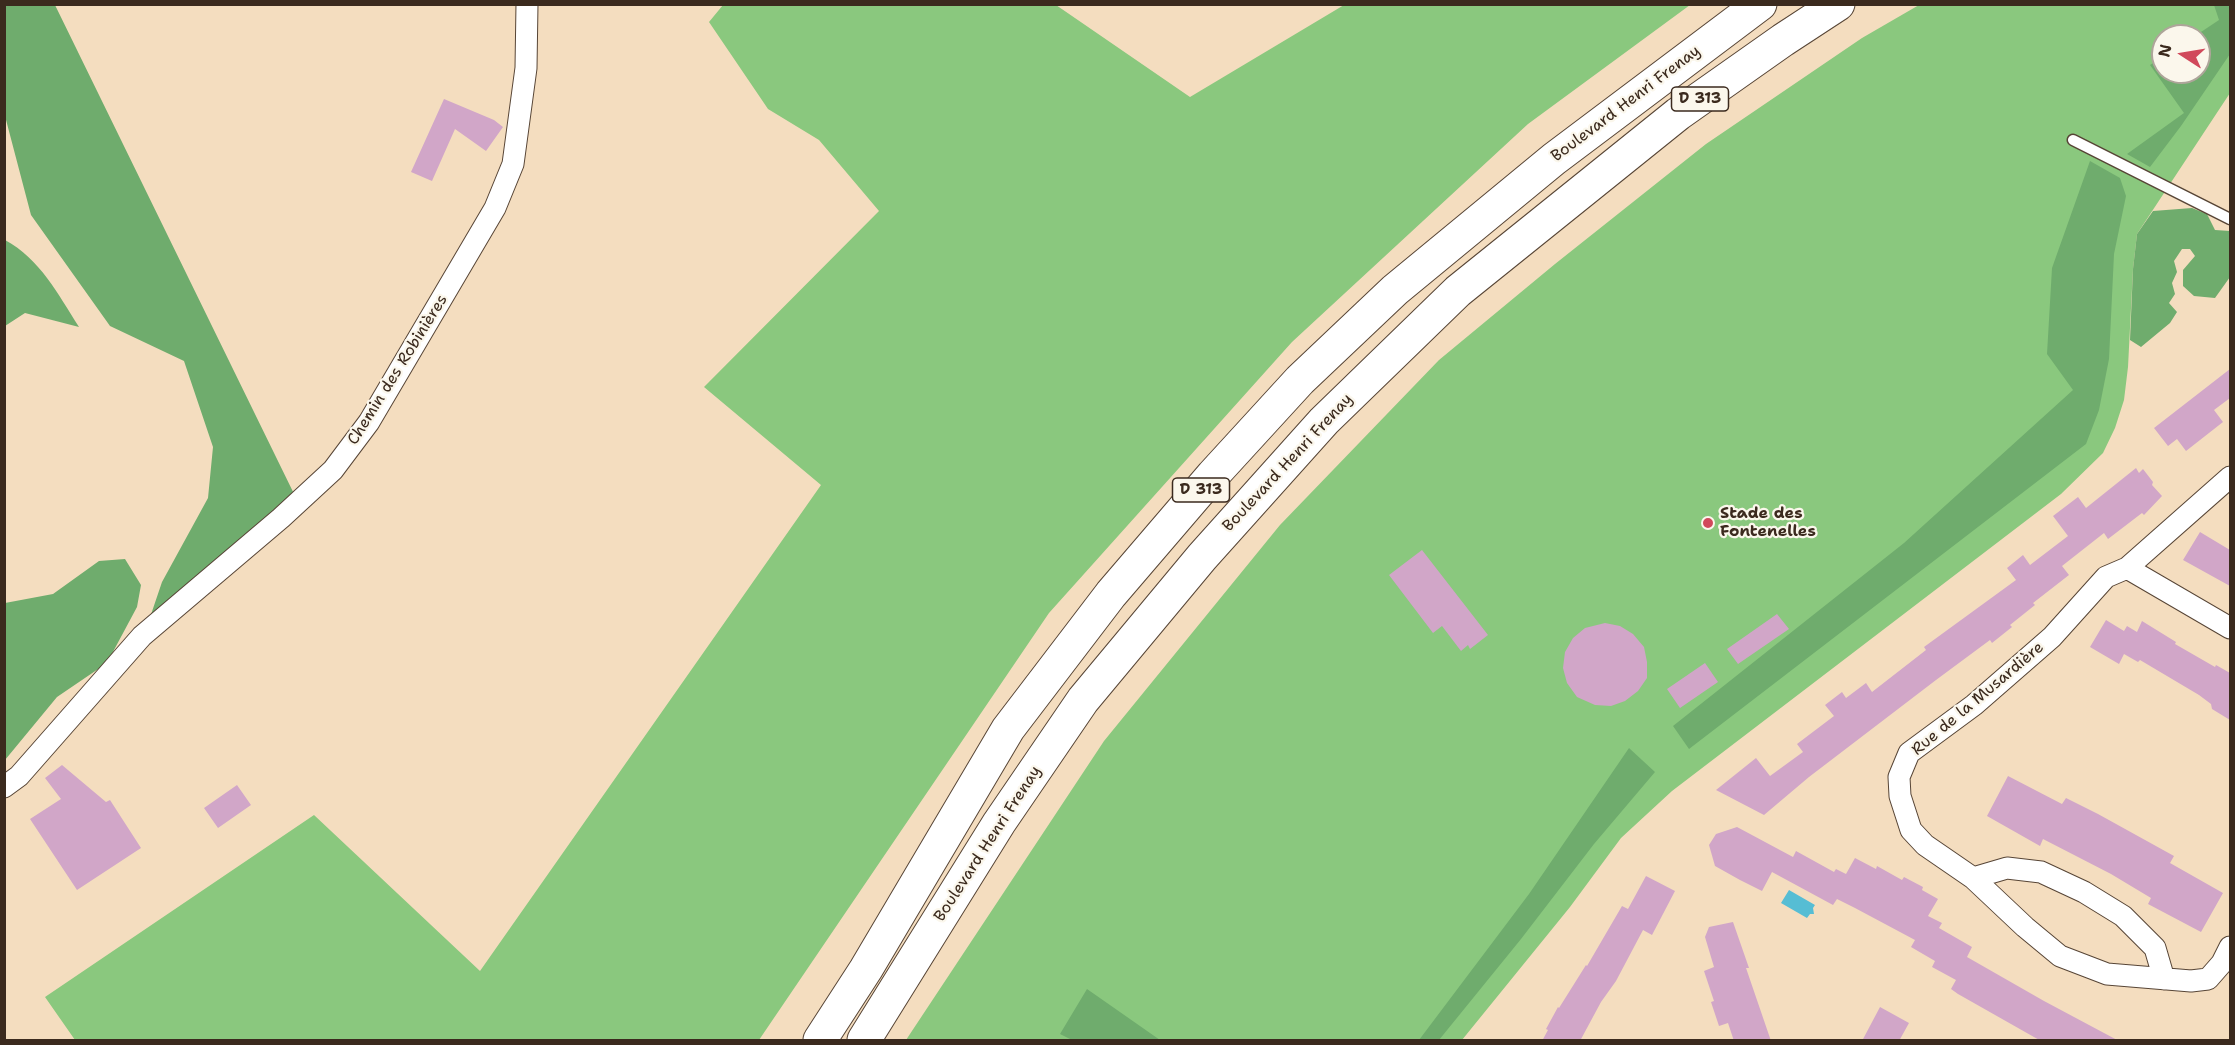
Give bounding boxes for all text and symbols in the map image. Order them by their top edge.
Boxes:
north arrow [2151,24,2211,84]
street label: Boulevard Henri Frenay [1548,42,1704,166]
text: N [2153,42,2176,59]
road number: D 313 [1672,87,1728,111]
street label: Chemin des Robinières [344,291,452,449]
street label: Boulevard Henri Frenay [1219,390,1357,536]
road number: D 313 [1172,478,1230,502]
place label: Stade des Fontenelles [1720,504,1816,542]
marker: Stade des Fontenelles [1701,516,1715,530]
street label: Rue de la Musardière [1908,638,2048,760]
street label: Boulevard Henri Frenay [930,763,1046,925]

